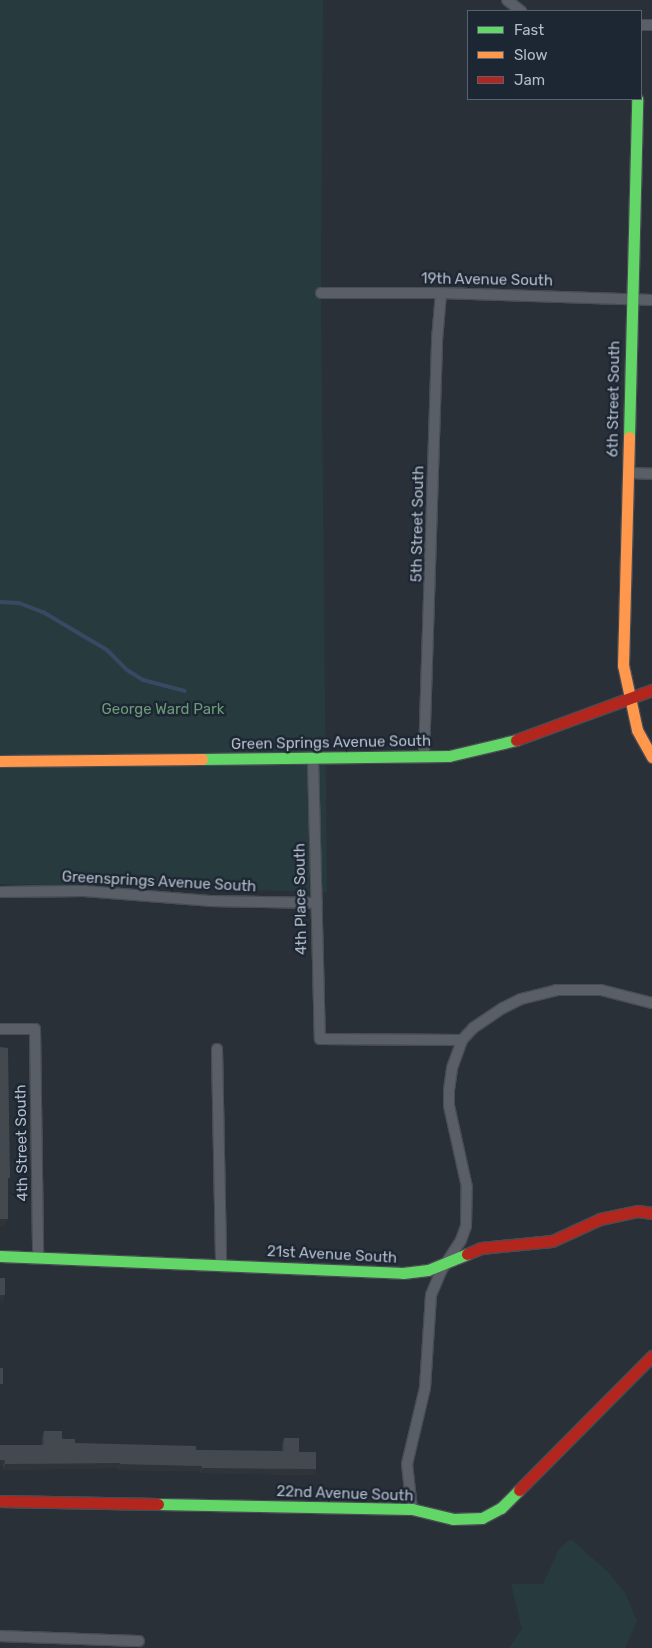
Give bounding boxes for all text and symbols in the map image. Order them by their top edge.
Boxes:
legend [467,10,642,100]
text: Fast [514,21,544,39]
text: Slow [514,46,547,64]
text: Jam [514,71,545,89]
street label: 19th Avenue South [421,270,553,290]
street label: 6th Street South [604,340,624,458]
street label: 5th Street South [408,466,428,582]
park label: George Ward Park [101,701,225,719]
street label: Green Springs Avenue South [231,732,431,754]
street label: 4th Place South [291,843,311,955]
street label: Greensprings Avenue South [61,868,257,896]
street label: 4th Street South [12,1084,32,1202]
street label: 21st Avenue South [266,1243,398,1267]
street label: 22nd Avenue South [276,1483,414,1505]

